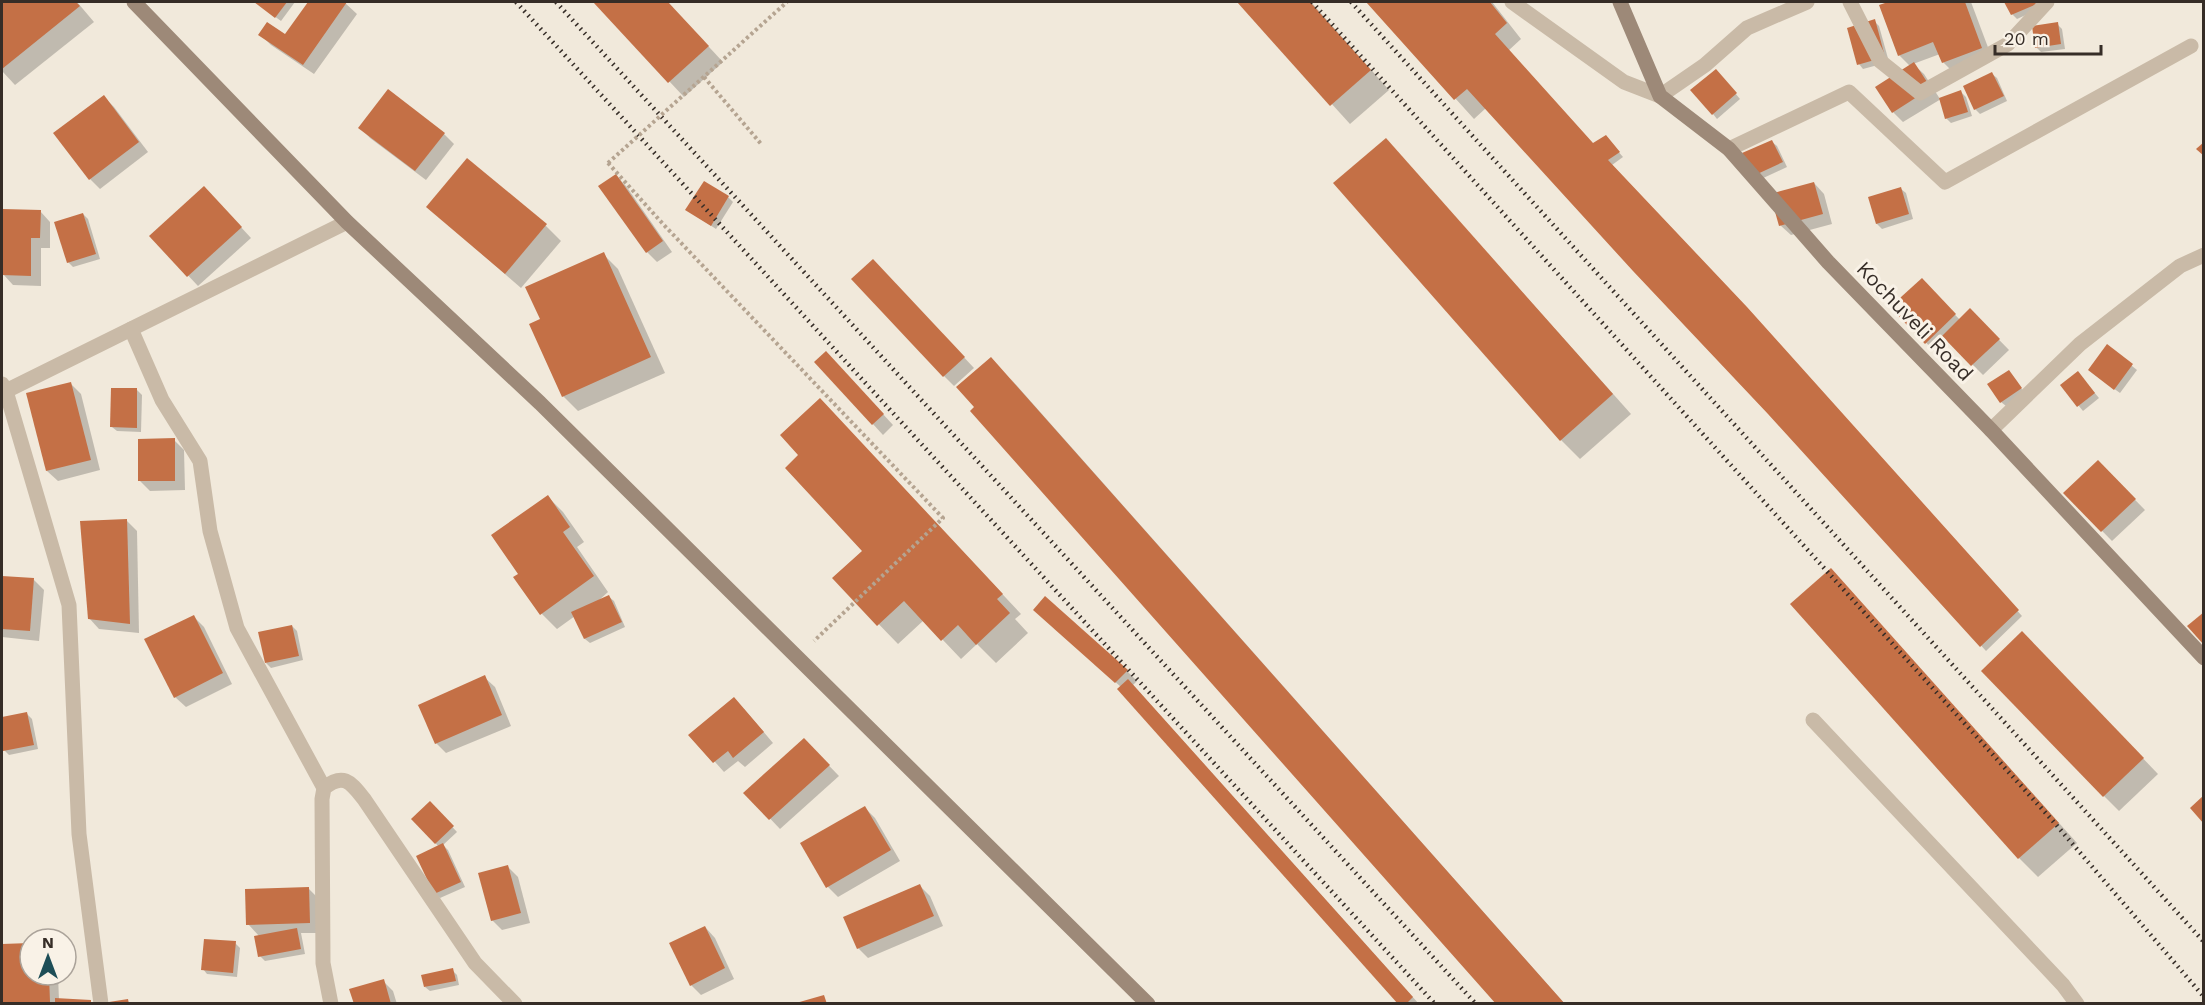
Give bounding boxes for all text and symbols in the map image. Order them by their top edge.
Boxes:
scale bar [1995,18,2102,56]
text: 20 m [2004,28,2049,49]
street label: Kochuveli Road [1852,256,1978,386]
north arrow [18,927,78,987]
text: N [42,933,54,952]

